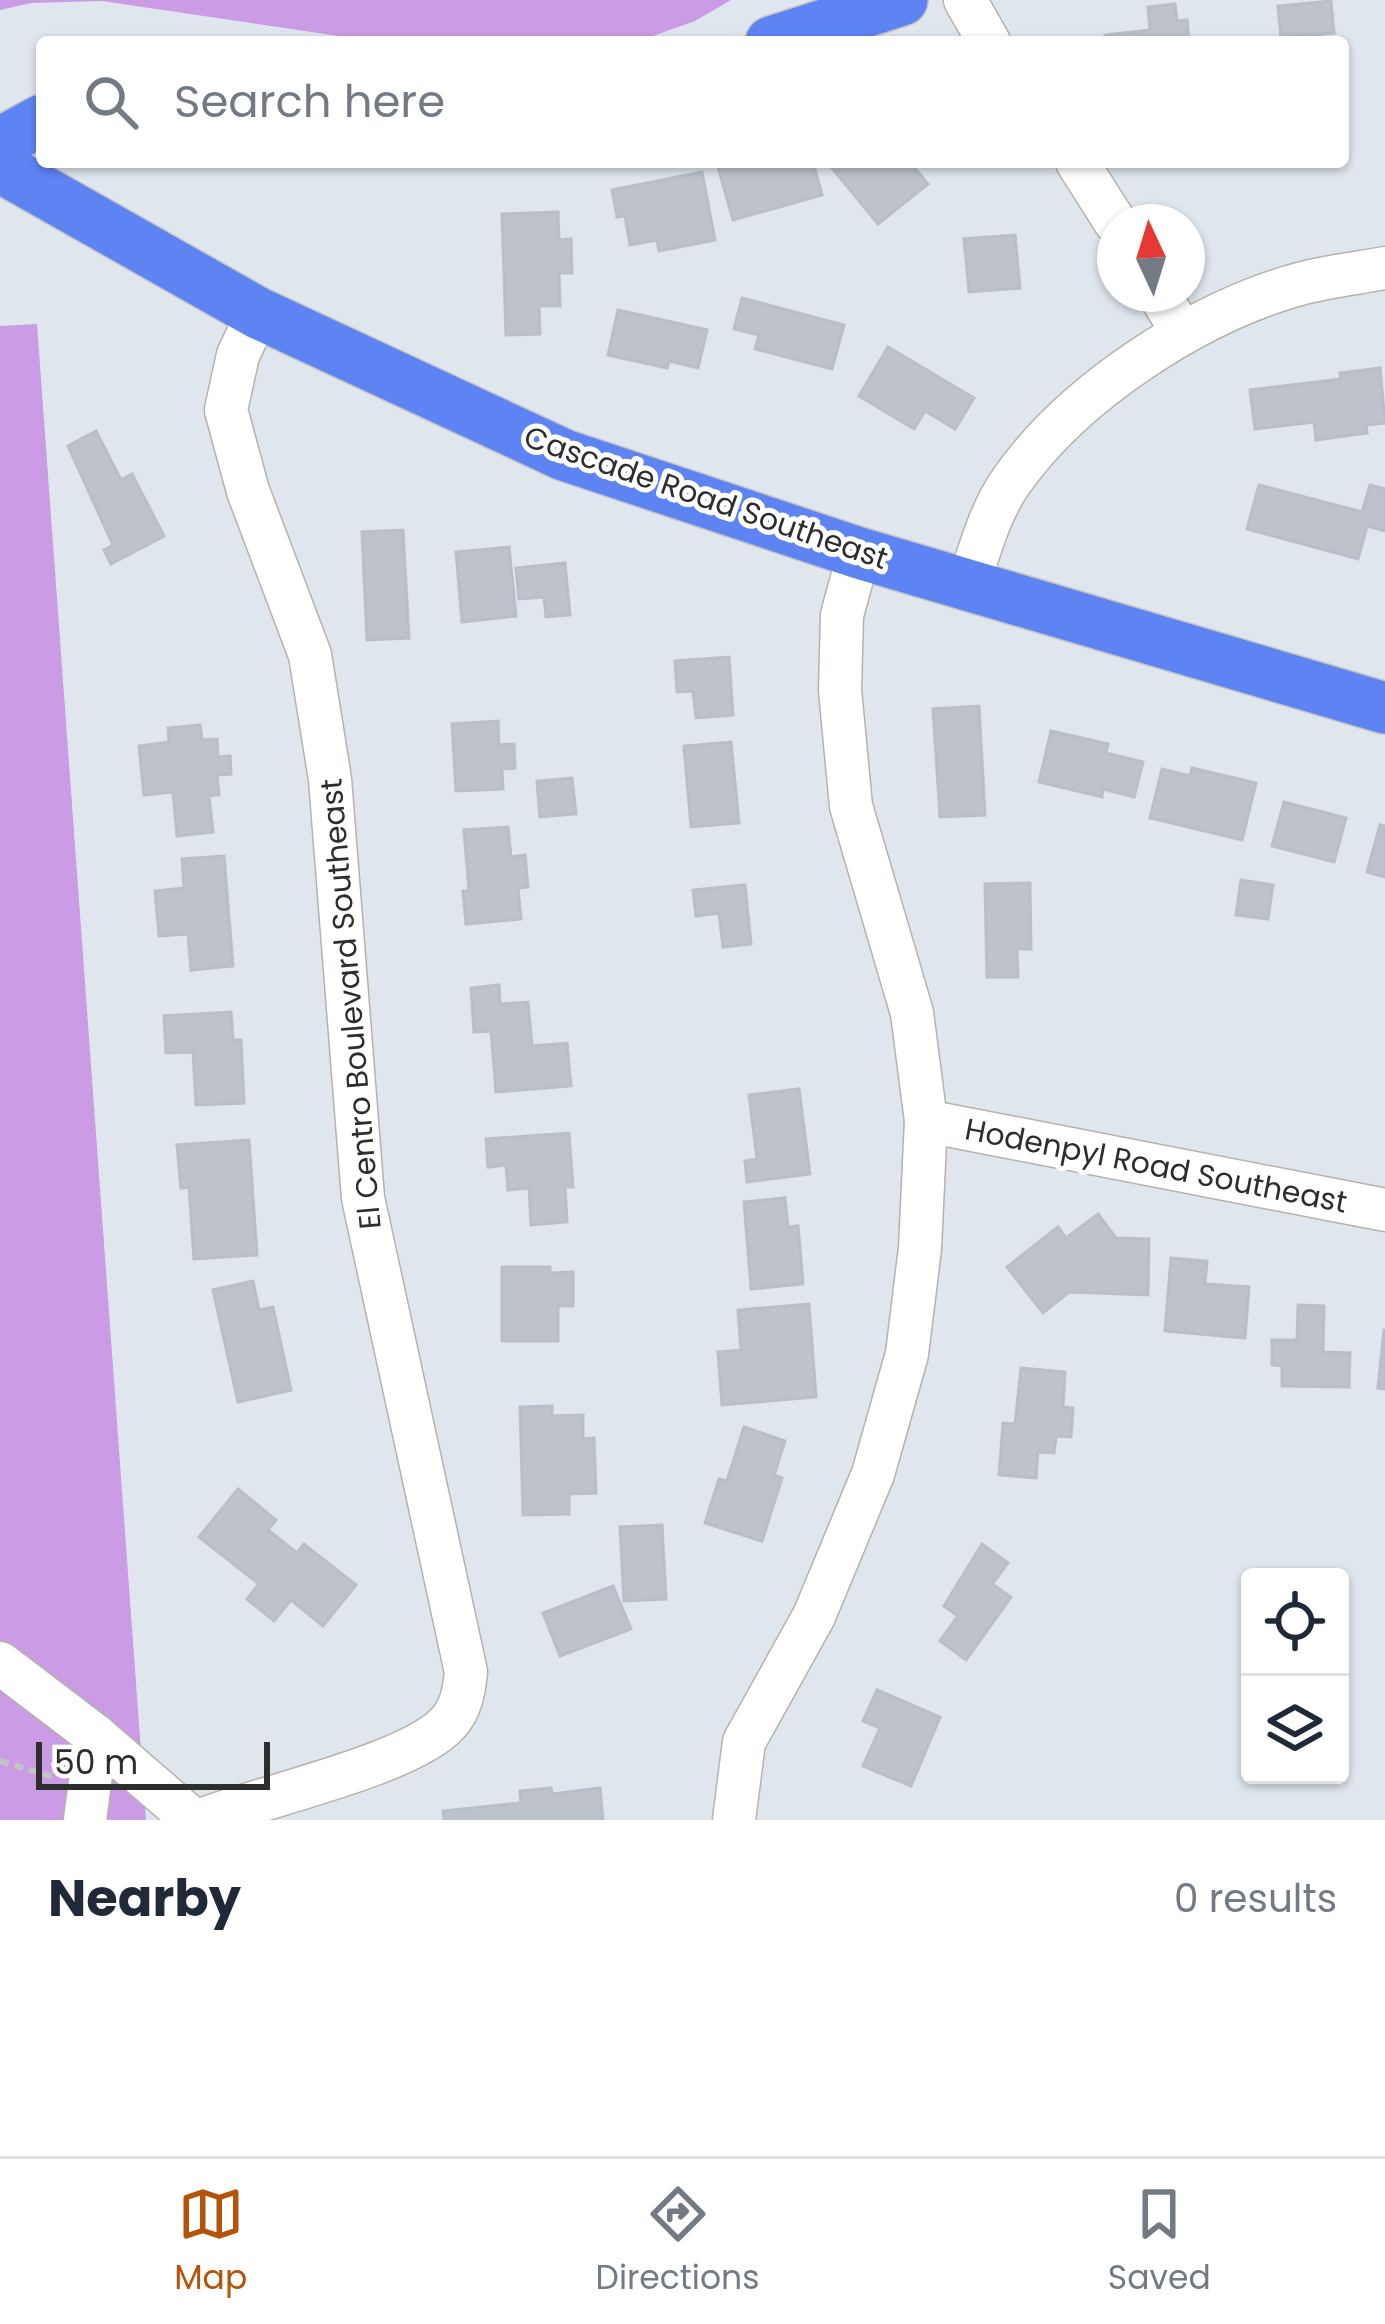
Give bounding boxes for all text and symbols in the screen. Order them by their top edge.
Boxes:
search box [36,36,1349,168]
icon: search [78,69,144,135]
text: Search here [174,70,445,133]
north arrow [1097,204,1205,312]
street label: Cascade Road Southeast [519,415,894,580]
street label: El Centro Boulevard Southeast [309,777,392,1231]
street label: Hodenpyl Road Southeast [961,1107,1351,1224]
map controls [1241,1568,1349,1784]
button: locate [1241,1568,1349,1676]
button: layers [1241,1676,1349,1784]
scale bar [36,1736,270,1789]
text: 50 m [54,1739,138,1786]
text: Nearby [48,1862,241,1934]
text: 0 results [1174,1871,1337,1926]
tab: Map [174,2181,247,2303]
tab: Directions [596,2181,759,2303]
tab: Saved [1108,2181,1211,2303]

